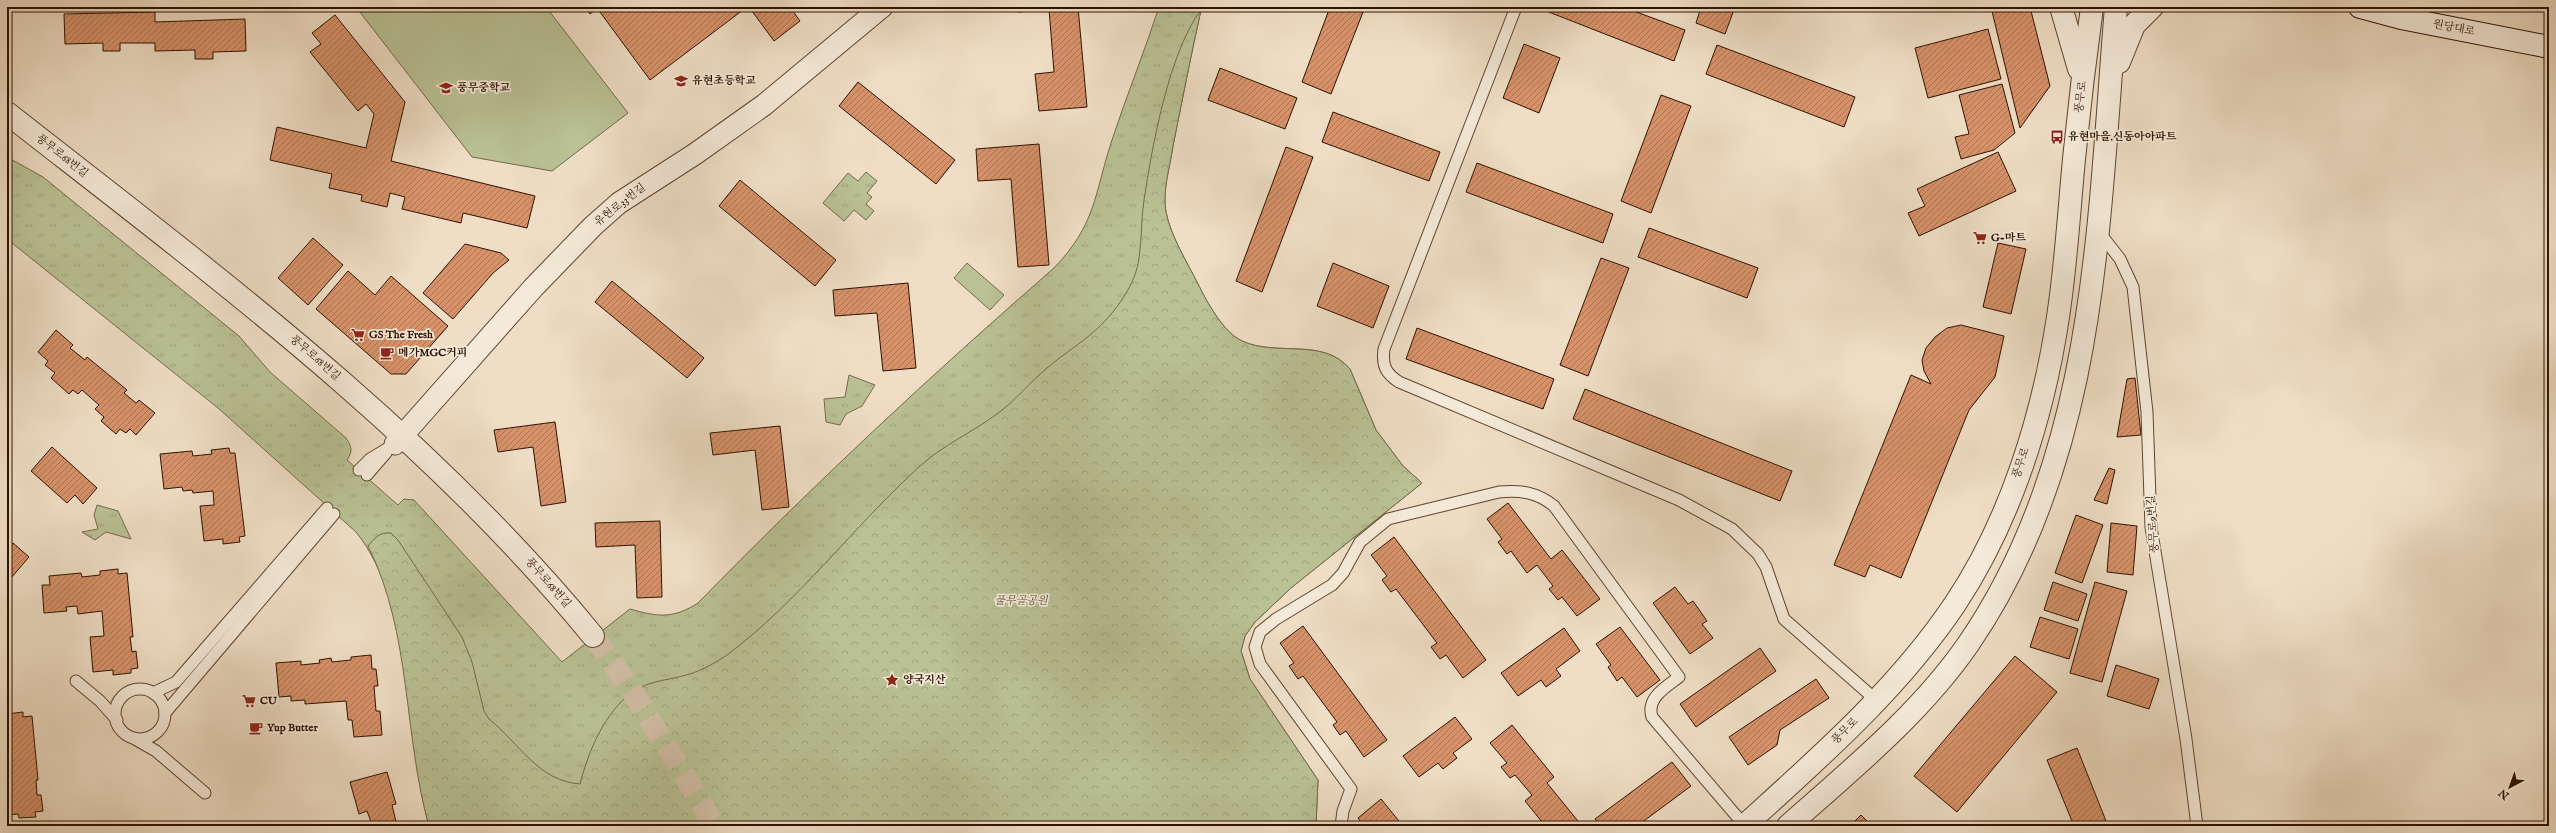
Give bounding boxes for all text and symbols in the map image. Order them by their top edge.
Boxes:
street label: 원당대로 [2432,17,2477,39]
school or university icon: 유현초등학교 [673,73,689,89]
place label: 유현초등학교 [692,74,756,88]
school or university icon: 풍무중학교 [438,80,454,96]
street label: 풍무로 [2072,80,2090,114]
place label: 풍무중학교 [457,81,511,95]
bus stop icon: 유현마을.신동아아파트 [2049,129,2065,145]
place label: 유현마을.신동아아파트 [2068,130,2177,144]
street label: 풍무로68번길 [33,131,91,181]
street label: 유현로33번길 [592,181,648,229]
supermarket icon: G-마트 [1972,230,1988,246]
place label: G-마트 [1991,231,2026,245]
supermarket icon: GS The Fresh [350,327,366,343]
place label: GS The Fresh [369,328,433,342]
street label: 풍무로68번길 [287,332,343,384]
cafe icon: 메가MGC커피 [379,345,395,361]
place label: 메가MGC커피 [398,346,467,360]
street label: 풍무로 [2009,445,2033,480]
street label: 풍무로9번길 [2144,495,2162,553]
street label: 풍무로68번길 [522,555,574,611]
park label: 풀무골공원 [994,594,1049,608]
place icon: 양국지산 [884,672,900,688]
place label: 양국지산 [903,673,946,687]
supermarket icon: CU [241,693,257,709]
place label: CU [260,694,278,708]
street label: 풍무로 [1829,715,1861,747]
cafe icon: Yup Butter [248,720,264,736]
place label: Yup Butter [267,721,319,735]
north arrow [2490,767,2530,807]
text: N [2496,785,2513,803]

